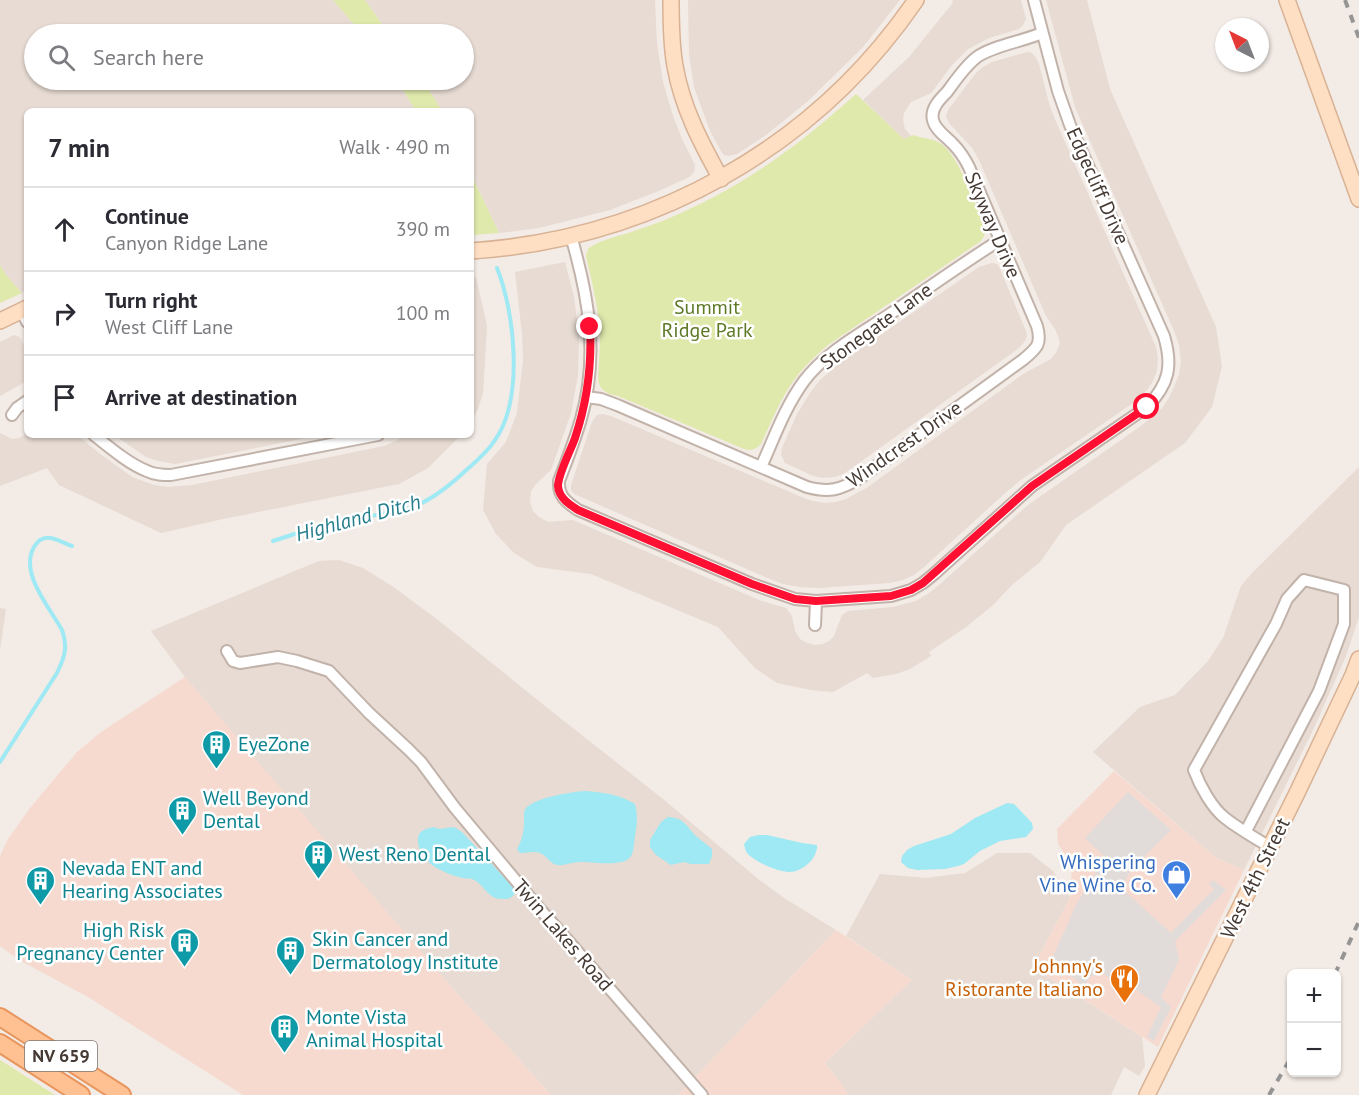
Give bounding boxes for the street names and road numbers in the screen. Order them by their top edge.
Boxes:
street label: Edgecliff Drive [1061,123,1135,249]
street label: Skyway Drive [959,168,1027,282]
street label: Stonegate Lane [815,277,937,375]
street label: Windcrest Drive [841,395,967,493]
street label: West 4th Street [1214,813,1296,943]
street label: Twin Lakes Road [507,874,619,996]
road number: NV 659 [25,1041,97,1071]

